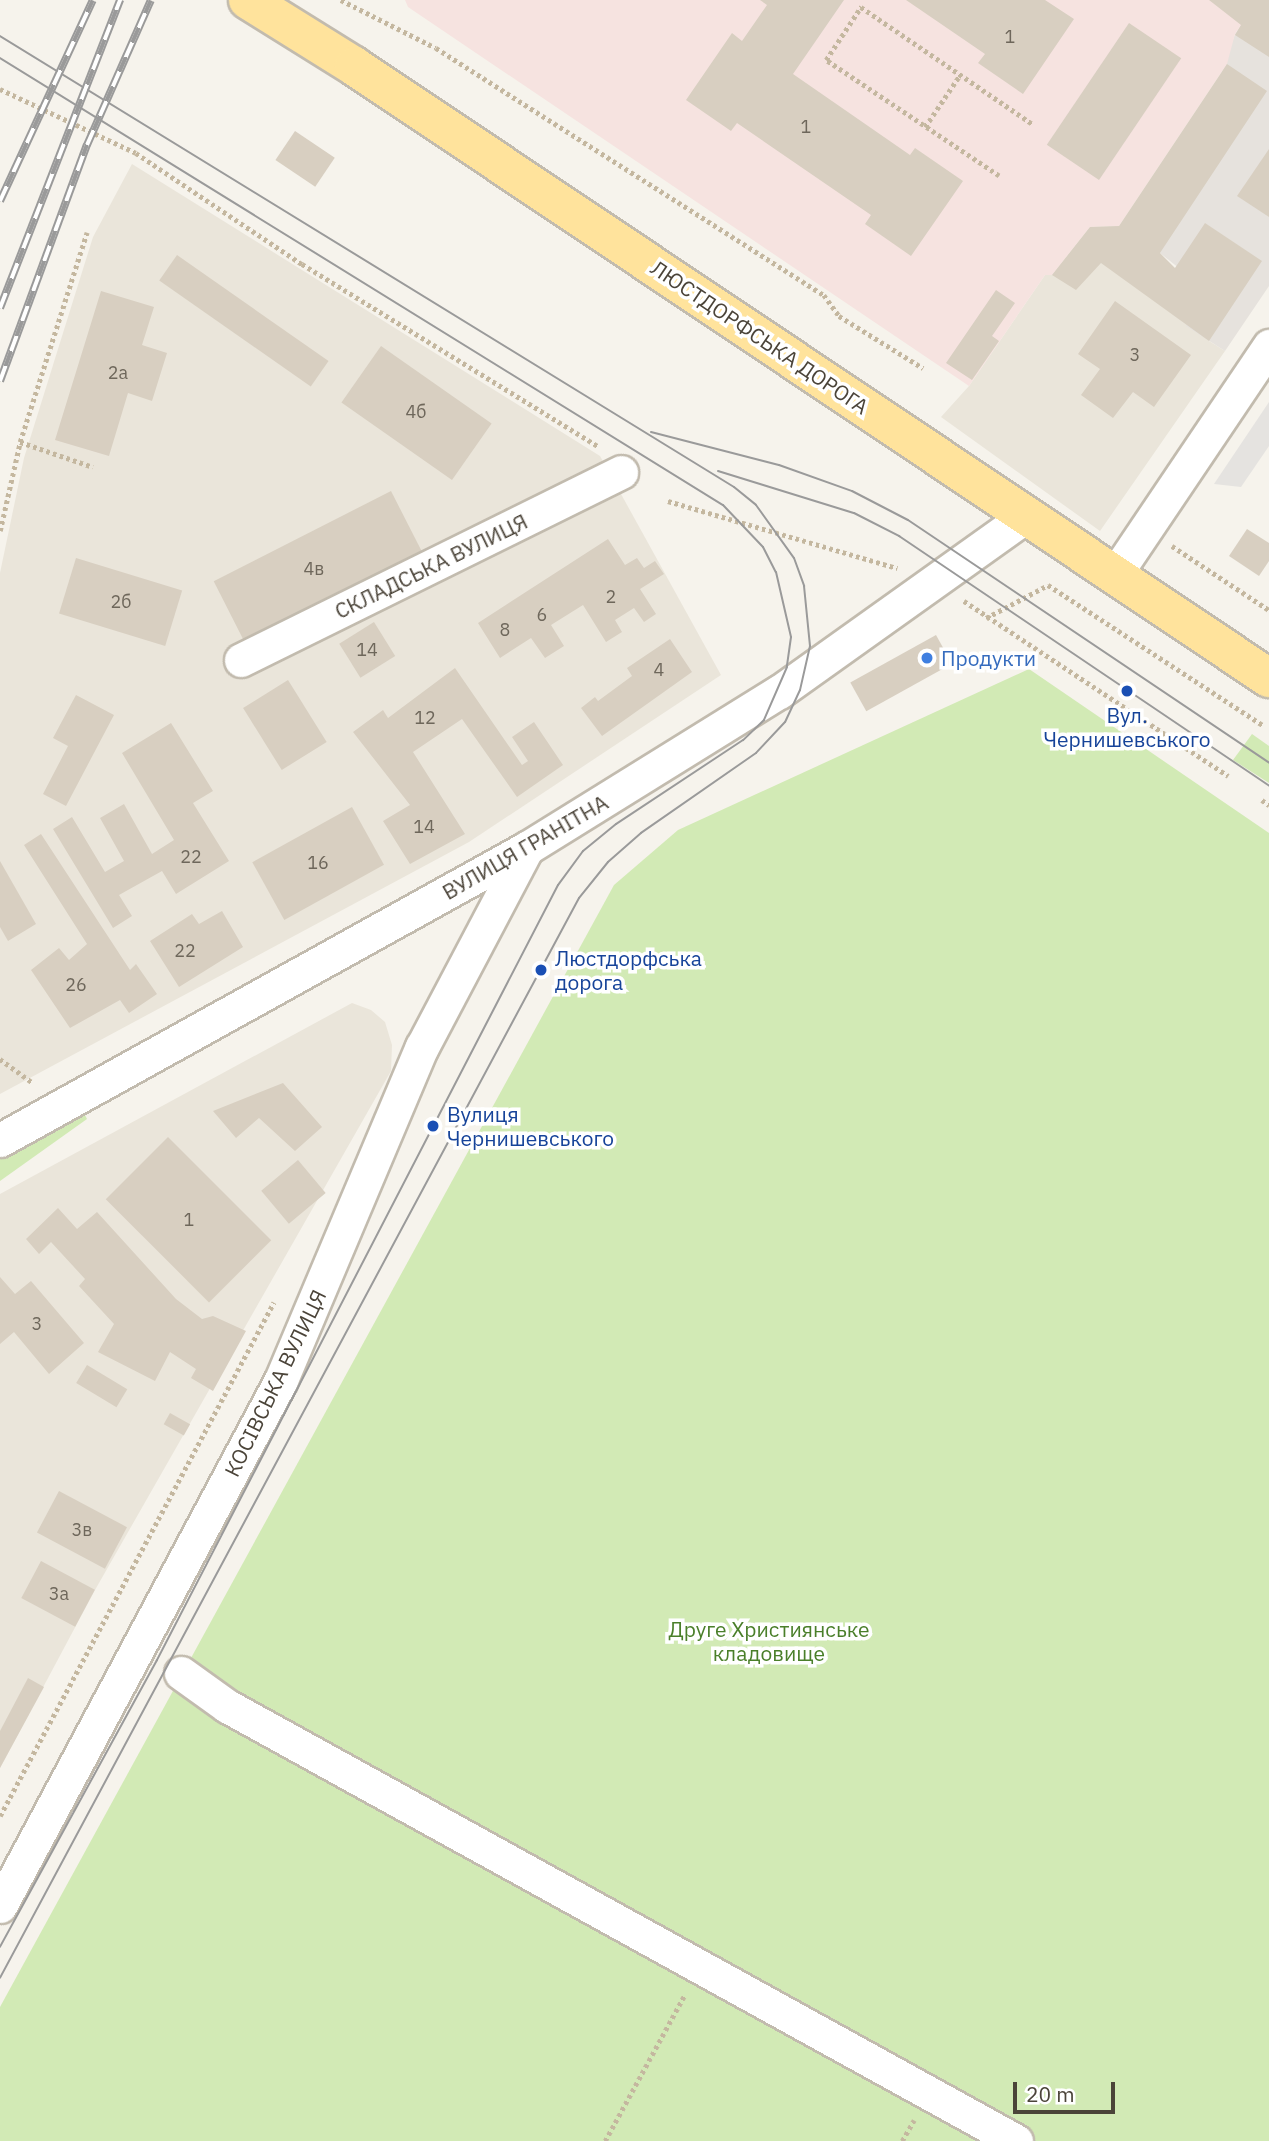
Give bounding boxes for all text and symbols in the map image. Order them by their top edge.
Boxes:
house number: 1 [1005,26,1015,48]
house number: 1 [801,116,811,138]
street label: ЛЮСТДОРФСЬКА ДОРОГА [647,255,873,419]
house number: 3 [1130,344,1140,366]
house number: 2а [108,362,128,384]
house number: 4б [406,401,426,423]
street label: СКЛАДСЬКА ВУЛИЦЯ [331,508,531,624]
house number: 4в [304,558,324,580]
house number: 2 [606,586,616,608]
house number: 2б [111,591,131,613]
house number: 6 [537,604,547,626]
house number: 8 [500,619,510,641]
house number: 14 [356,639,378,661]
place label: Продукти [941,645,1036,671]
marker: Продукти [919,650,935,666]
house number: 4 [654,659,664,681]
marker: Вул. Чернишевського [1119,683,1135,699]
place label: Вул. Чернишевського [1044,702,1210,752]
house number: 12 [414,707,436,729]
street label: ВУЛИЦЯ ГРАНІТНА [438,789,612,905]
house number: 14 [413,816,435,838]
house number: 22 [180,846,202,868]
house number: 16 [307,852,329,874]
house number: 22 [174,940,196,962]
place label: Люстдорфська дорога [555,945,702,995]
marker: Люстдорфська дорога [533,962,549,978]
house number: 26 [65,974,87,996]
place label: Вулиця Чернишевського [447,1101,614,1151]
marker: Вулиця Чернишевського [425,1118,441,1134]
house number: 1 [184,1209,194,1231]
street label: КОСІВСЬКА ВУЛИЦЯ [219,1285,331,1481]
house number: 3 [32,1313,42,1335]
house number: 3в [72,1519,92,1541]
house number: 3а [49,1583,69,1605]
park label: Друге Християнське кладовище [668,1616,870,1666]
scale bar [1017,2068,1118,2112]
text: 20 m [1026,2080,1075,2108]

